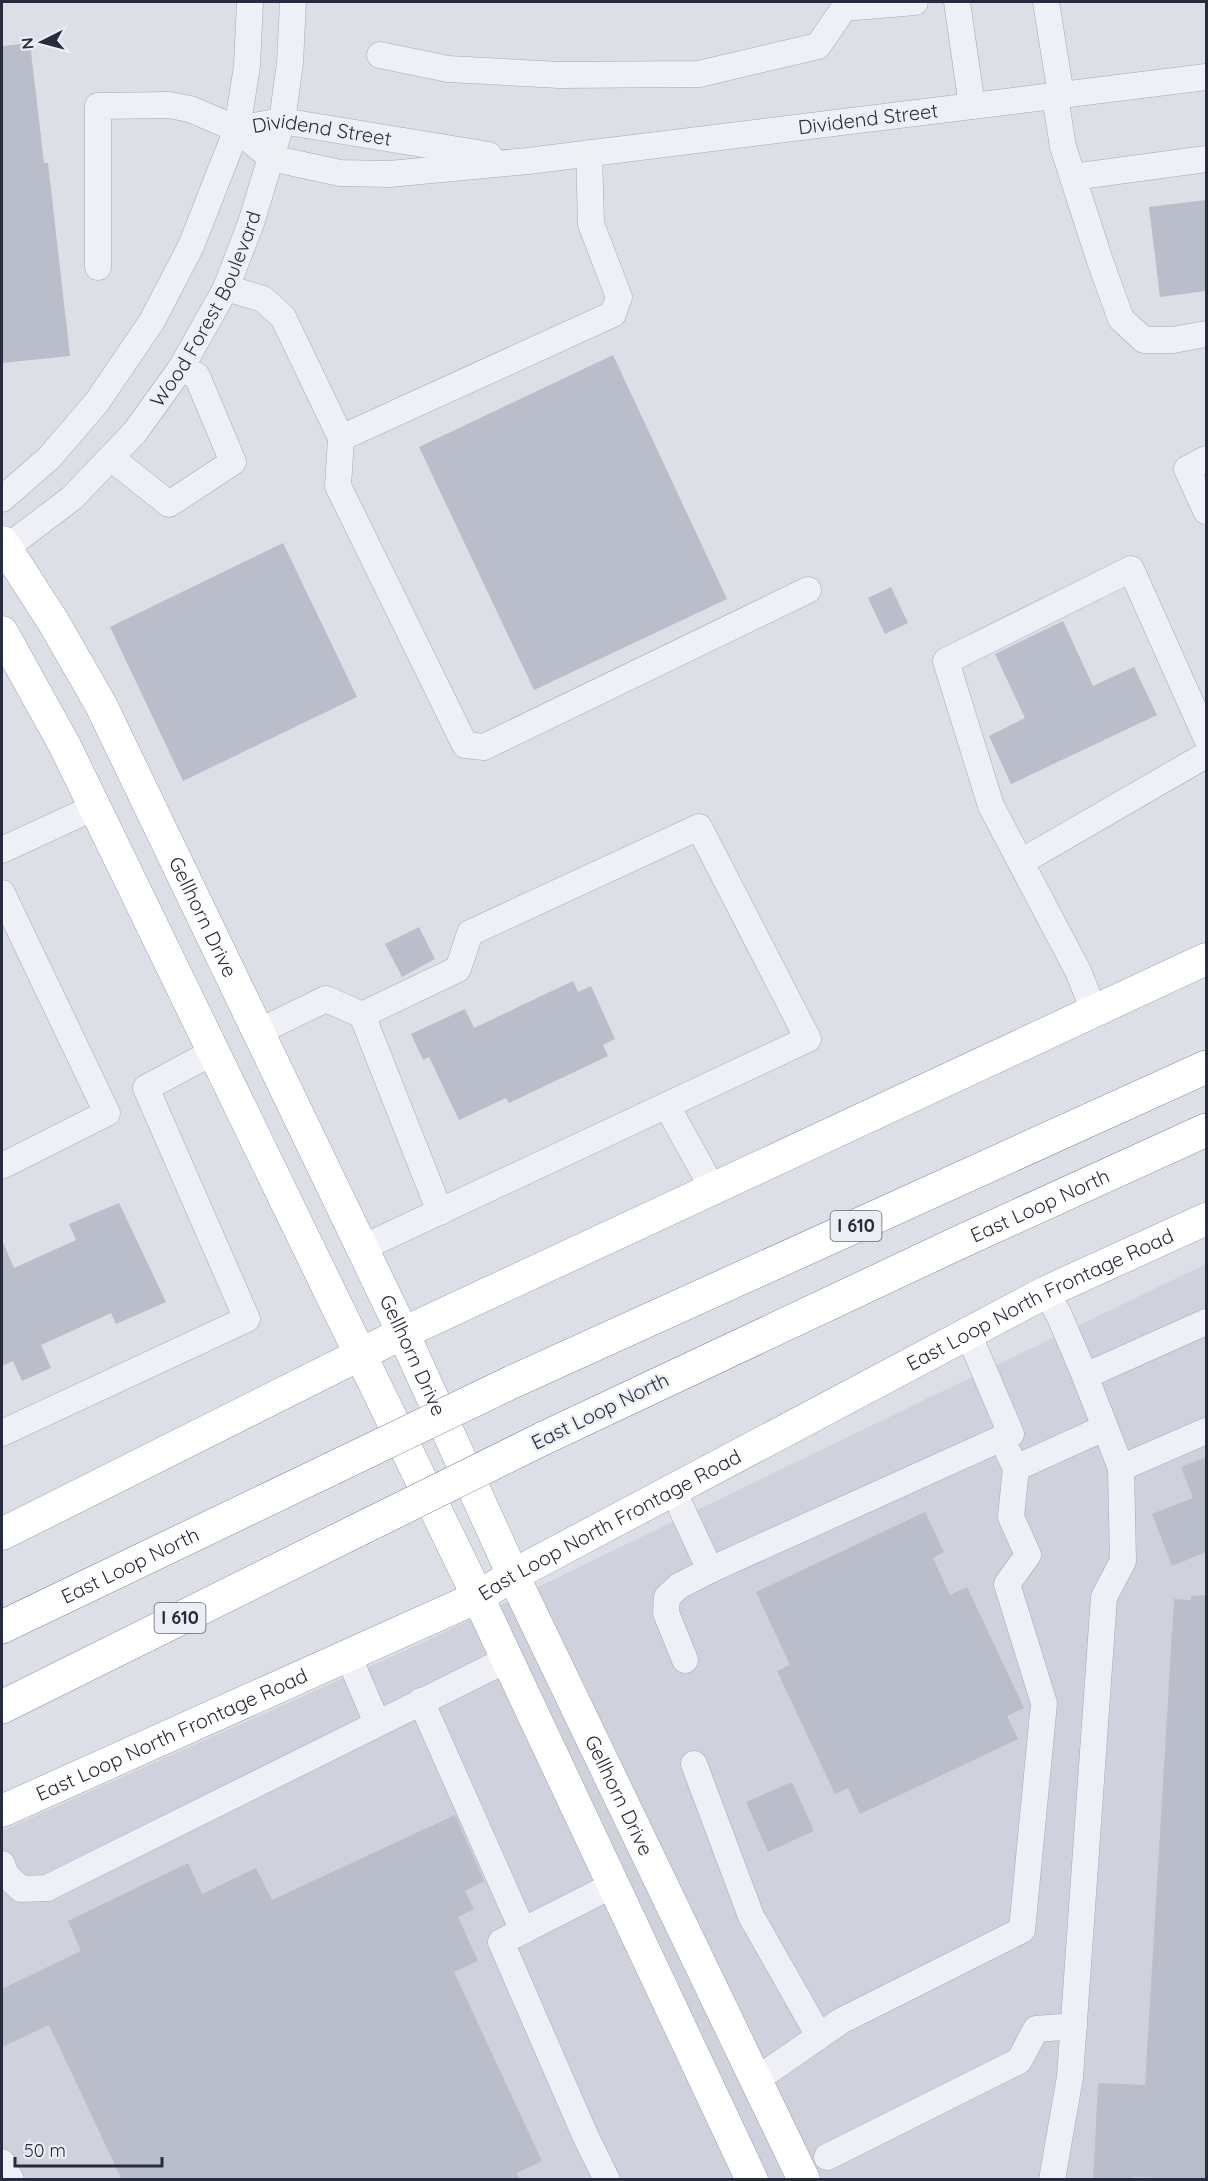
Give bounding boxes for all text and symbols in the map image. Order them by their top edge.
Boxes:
north arrow [12,12,72,72]
text: N [17,37,38,50]
street label: Dividend Street [797,97,940,139]
street label: Dividend Street [250,108,394,151]
street label: Wood Forest Boulevard [144,208,266,412]
street label: Gellhorn Drive [164,852,243,981]
street label: East Loop North [966,1163,1113,1248]
road number: I 610 [830,1211,882,1241]
street label: East Loop North Frontage Road [902,1223,1177,1376]
street label: Gellhorn Drive [374,1290,452,1420]
street label: East Loop North [527,1366,673,1455]
street label: East Loop North Frontage Road [473,1443,745,1606]
street label: East Loop North [57,1521,203,1609]
road number: I 610 [154,1603,206,1633]
street label: East Loop North Frontage Road [32,1662,311,1806]
street label: Gellhorn Drive [580,1731,659,1860]
scale bar [15,2130,162,2168]
text: 50 m [24,2139,66,2162]

